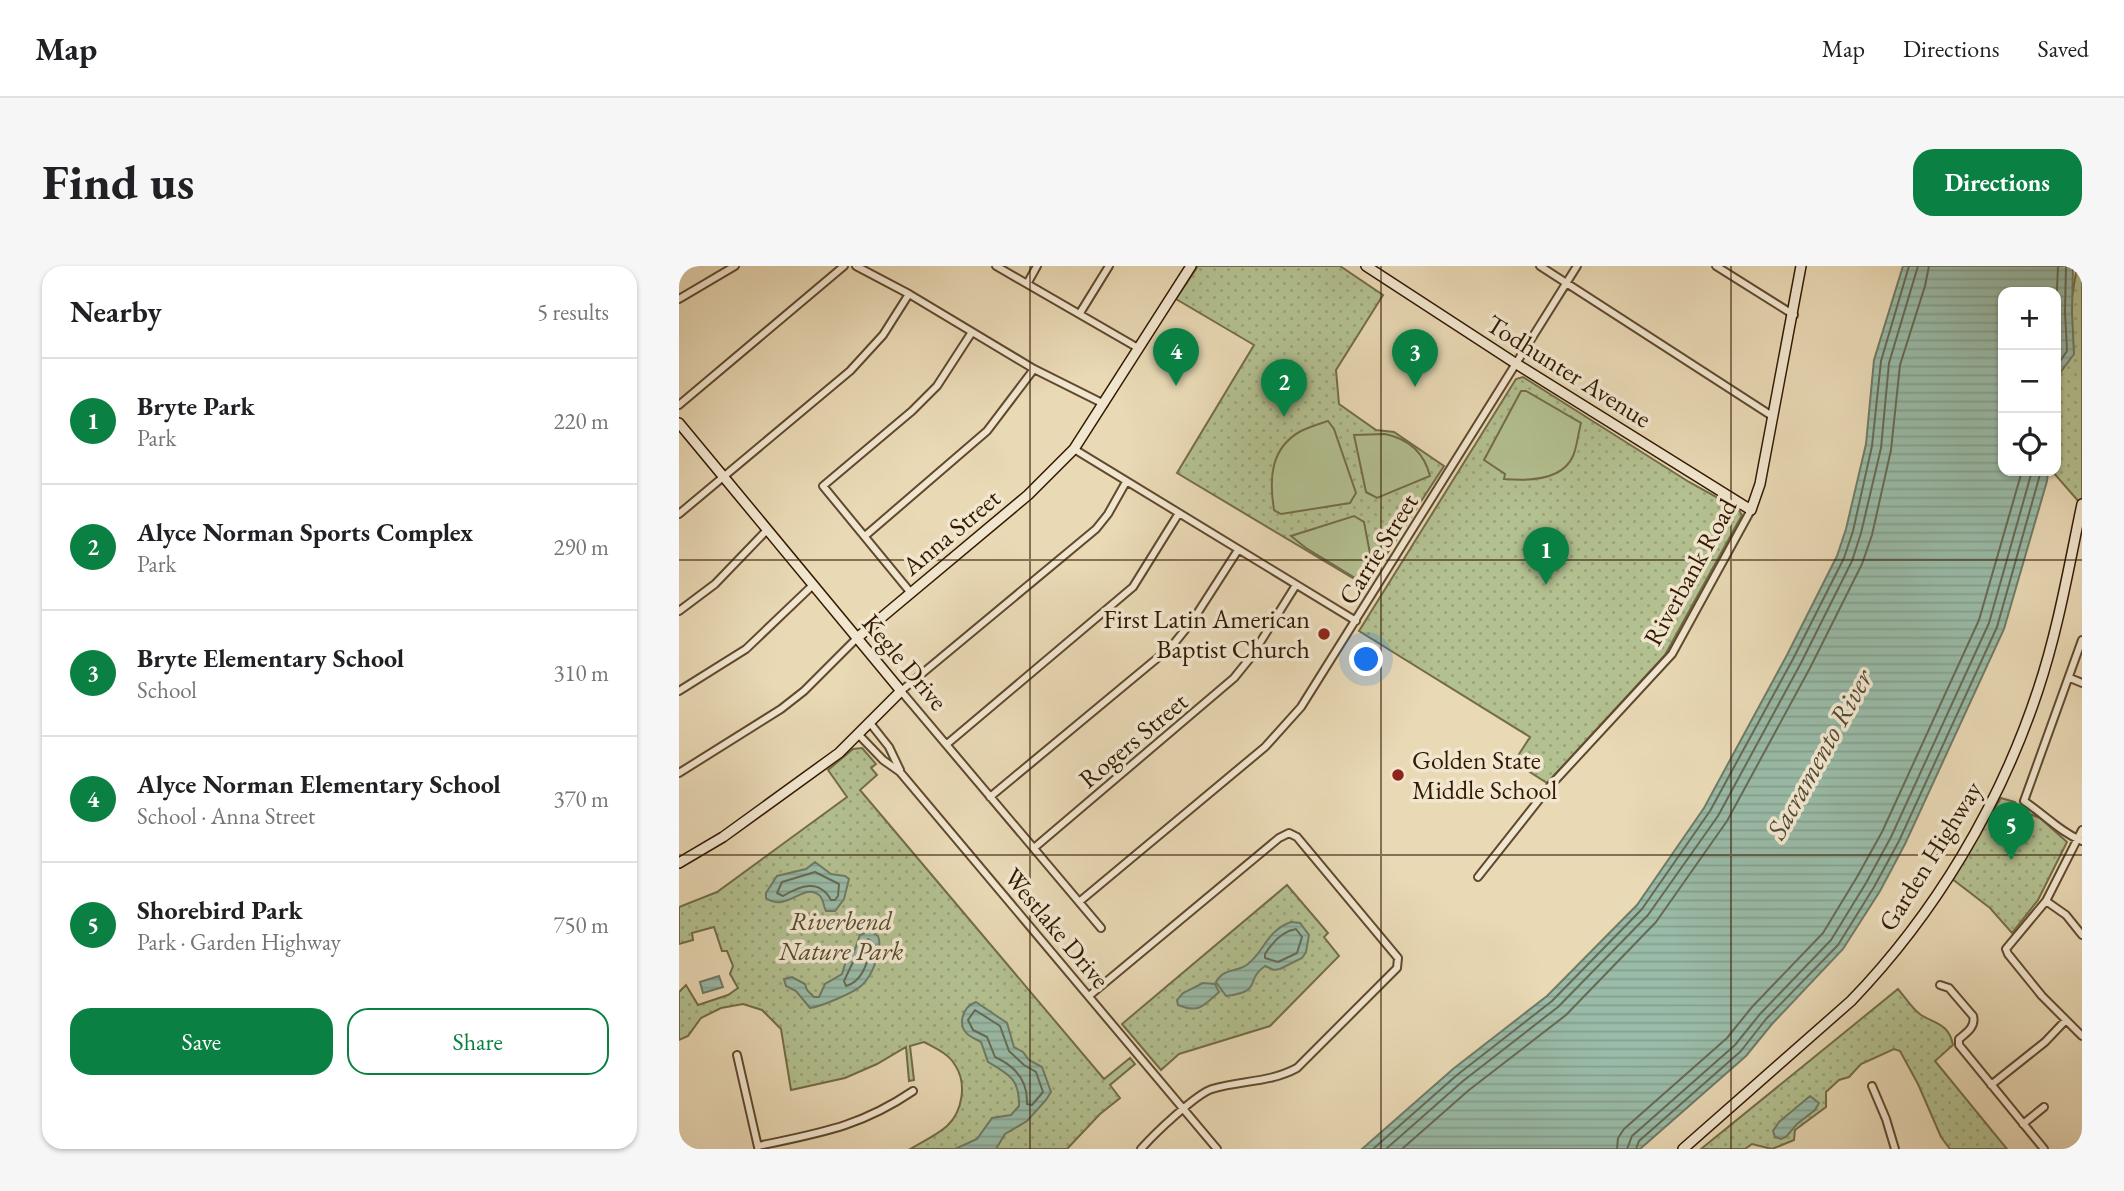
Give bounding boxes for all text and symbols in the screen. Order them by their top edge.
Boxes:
text: Map [35,27,97,70]
text: Map [1822,33,1865,64]
text: Directions [1903,33,2000,64]
text: Saved [2038,33,2089,64]
button: Directions [1913,149,2082,216]
text: Find us [42,150,194,214]
map controls [1998,287,2061,476]
button: + [1998,287,2061,350]
text: Nearby [70,292,162,331]
text: 5 results [537,297,609,327]
street label: Todhunter Avenue [1480,307,1658,435]
pin: 4 [1153,328,1199,386]
pin: 3 [1392,329,1438,387]
button: − [1998,350,2061,413]
pin: 2 [1261,359,1307,417]
text: Bryte Park [137,389,255,423]
text: 1 [87,406,99,436]
text: 220 m [553,406,609,436]
button: locate [1998,413,2061,476]
text: Park [137,423,176,453]
street label: Anna Street [894,481,1007,584]
street label: Carrie Street [1330,487,1426,611]
street label: Riverbank Road [1636,492,1745,652]
text: Alyce Norman Sports Complex [137,515,473,549]
pin: 1 [1523,527,1569,585]
text: 2 [87,532,99,562]
text: 290 m [553,532,609,562]
text: Park [137,549,176,579]
place label: First Latin American Baptist Church [1103,602,1310,666]
street label: Kegle Drive [855,607,955,717]
marker: First Latin American Baptist Church [1316,626,1332,642]
text: Bryte Elementary School [137,641,404,675]
your location [1349,642,1383,676]
text: 3 [87,658,99,688]
text: 310 m [553,658,609,688]
water label: Sacramento River [1757,662,1881,846]
text: School [137,675,197,705]
street label: Rogers Street [1071,684,1195,796]
place label: Golden State Middle School [1412,743,1557,807]
text: Alyce Norman Elementary School [137,767,501,801]
marker: Golden State Middle School [1390,767,1406,783]
street label: Garden Highway [1870,774,1990,937]
text: 4 [87,784,99,814]
text: 370 m [553,784,609,814]
text: School · Anna Street [137,801,315,831]
pin: 5 [1988,802,2034,860]
street label: Westlake Drive [997,861,1117,995]
text: Shorebird Park [137,893,303,927]
park label: Riverbend Nature Park [778,904,903,968]
text: 5 [87,910,99,940]
text: 750 m [553,910,609,940]
text: Park · Garden Highway [137,927,341,957]
button: Save [70,1008,333,1075]
button: Share [347,1008,609,1075]

